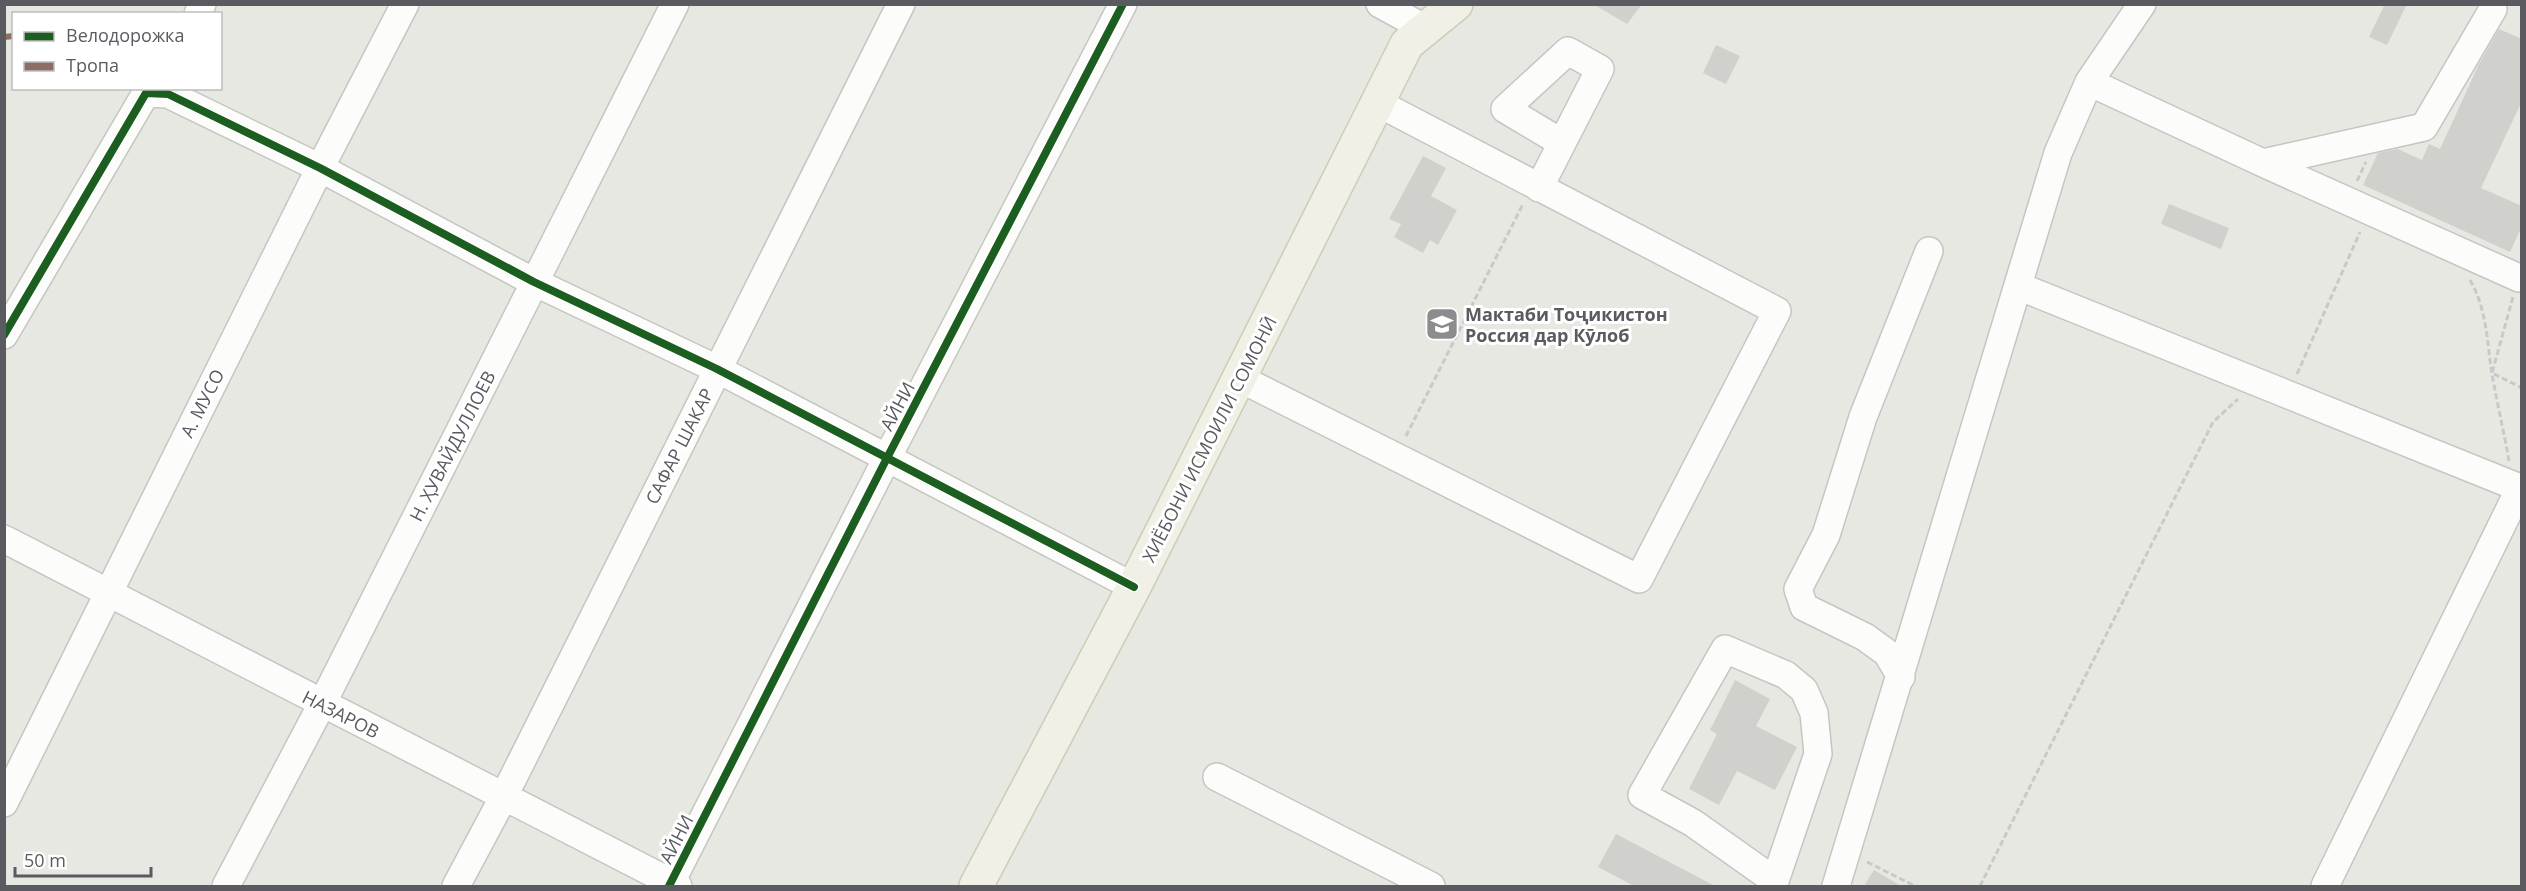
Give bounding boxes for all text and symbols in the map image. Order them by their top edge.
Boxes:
legend [12,12,222,90]
text: Велодорожка [66,23,184,47]
text: Тропа [66,53,119,77]
place label: Мактаби Тоҷикистон Россия дар Кӯлоб [1465,302,1668,347]
school or university icon: Мактаби Тоҷикистон Россия дар Кӯлоб [1424,306,1460,342]
street label: ХИЁБОНИ ИСМОИЛИ СОМОНӢ [1136,312,1282,566]
street label: А. МУСО [175,365,229,441]
street label: Н. ҲУВАЙДУЛЛОЕВ [404,367,500,525]
street label: АЙНИ [874,377,920,435]
street label: САФАР ШАКАР [639,384,719,508]
street label: НАЗАРОВ [299,684,383,744]
street label: АЙНИ [654,810,698,868]
scale bar [15,840,152,878]
text: 50 m [24,848,66,872]

